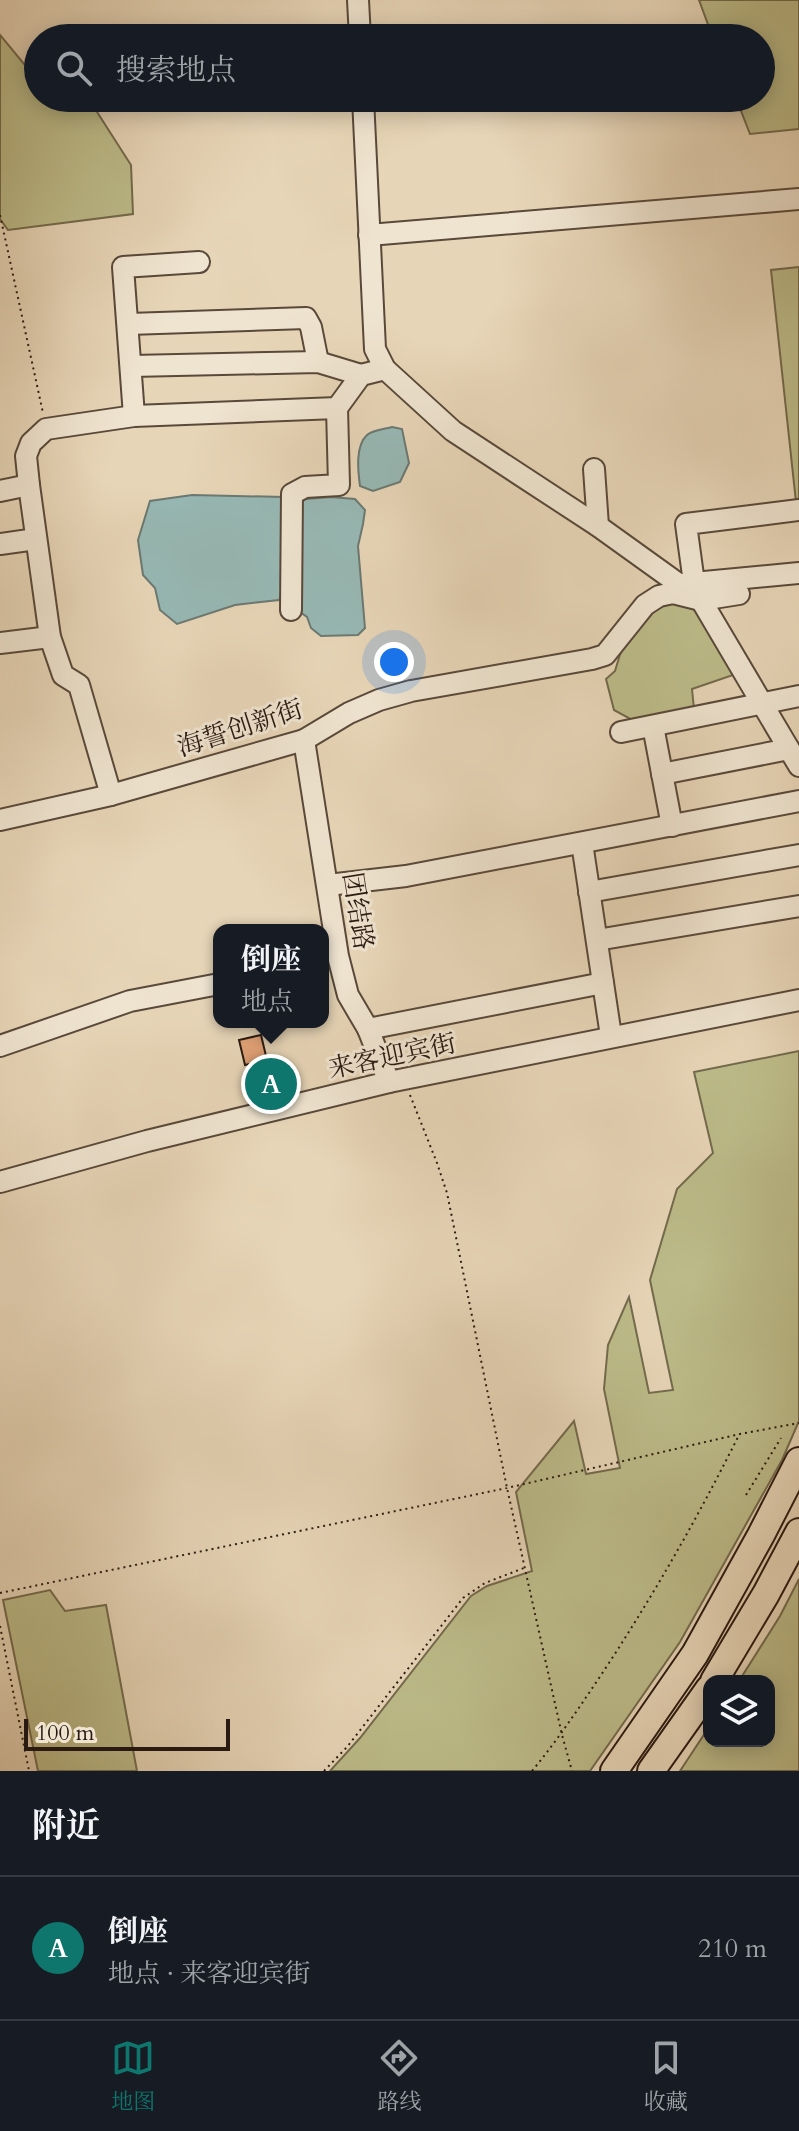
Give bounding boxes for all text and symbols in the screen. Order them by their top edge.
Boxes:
search box [24,24,775,112]
icon: search [52,46,96,90]
text: 搜索地点 [116,50,236,91]
your location [374,642,414,682]
street label: 海誓创新街 [173,691,307,765]
street label: 团结路 [335,870,381,952]
popup [213,924,329,1028]
text: 倒座 [241,939,301,980]
text: 地点 [241,984,293,1019]
street label: 来客迎宾街 [325,1025,459,1087]
pin: A [245,1054,297,1114]
map controls [703,1675,775,1747]
button: layers [703,1675,775,1747]
scale bar [24,1715,230,1751]
text: 100 m [36,1718,94,1748]
text: 附近 [32,1803,100,1849]
text: 倒座 [108,1911,168,1952]
text: A [48,1931,68,1966]
text: 210 m [698,1931,767,1966]
text: 地点 · 来客迎宾街 [108,1956,311,1991]
tab: 地图 [111,2036,155,2117]
tab: 路线 [377,2036,422,2117]
tab: 收藏 [644,2036,688,2117]

